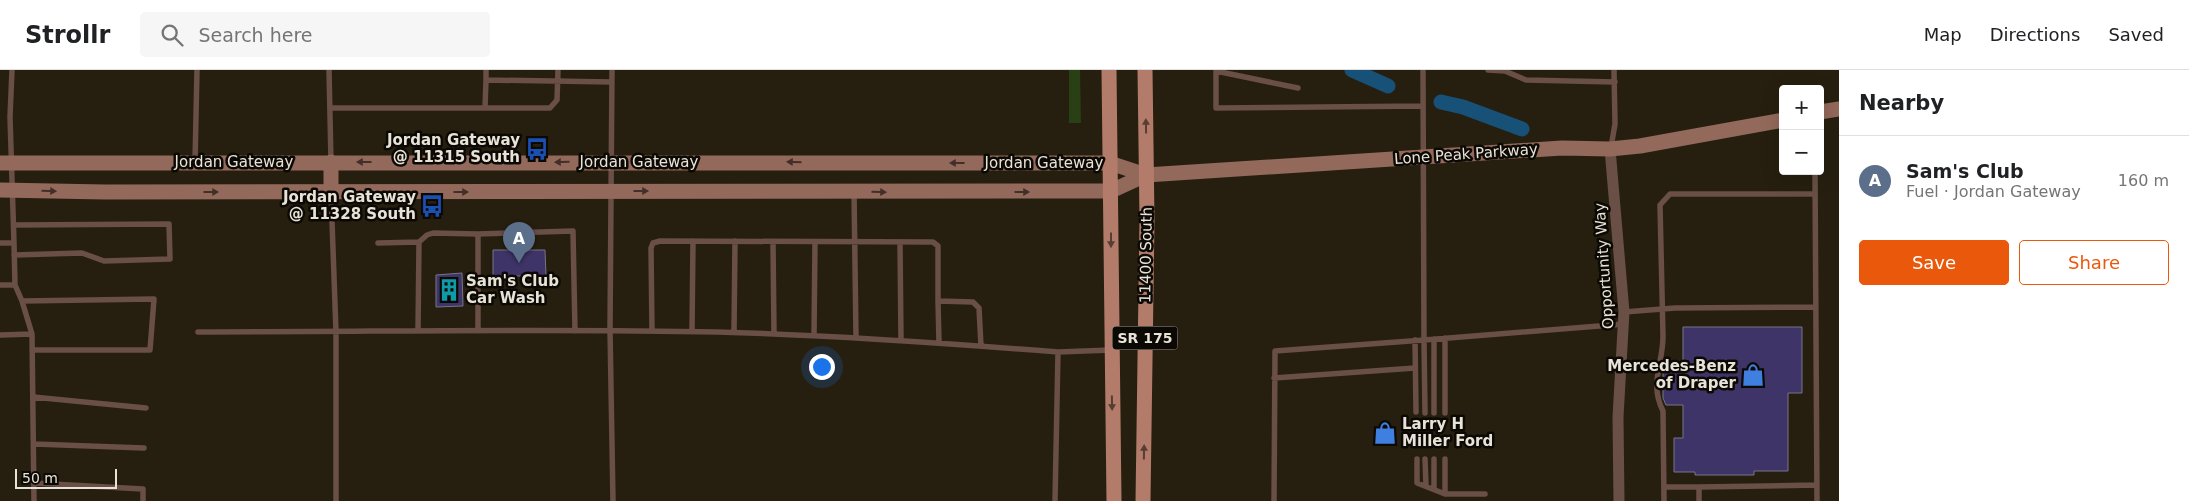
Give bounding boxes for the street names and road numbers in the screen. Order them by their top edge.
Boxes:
street label: Lone Peak Parkway [1394,140,1539,168]
street label: Jordan Gateway [174,153,293,171]
street label: Jordan Gateway [579,153,698,171]
street label: Jordan Gateway [984,154,1103,172]
street label: Opportunity Way [1591,202,1617,330]
street label: 11400 South [1136,207,1156,303]
road number: SR 175 [1112,326,1178,350]

